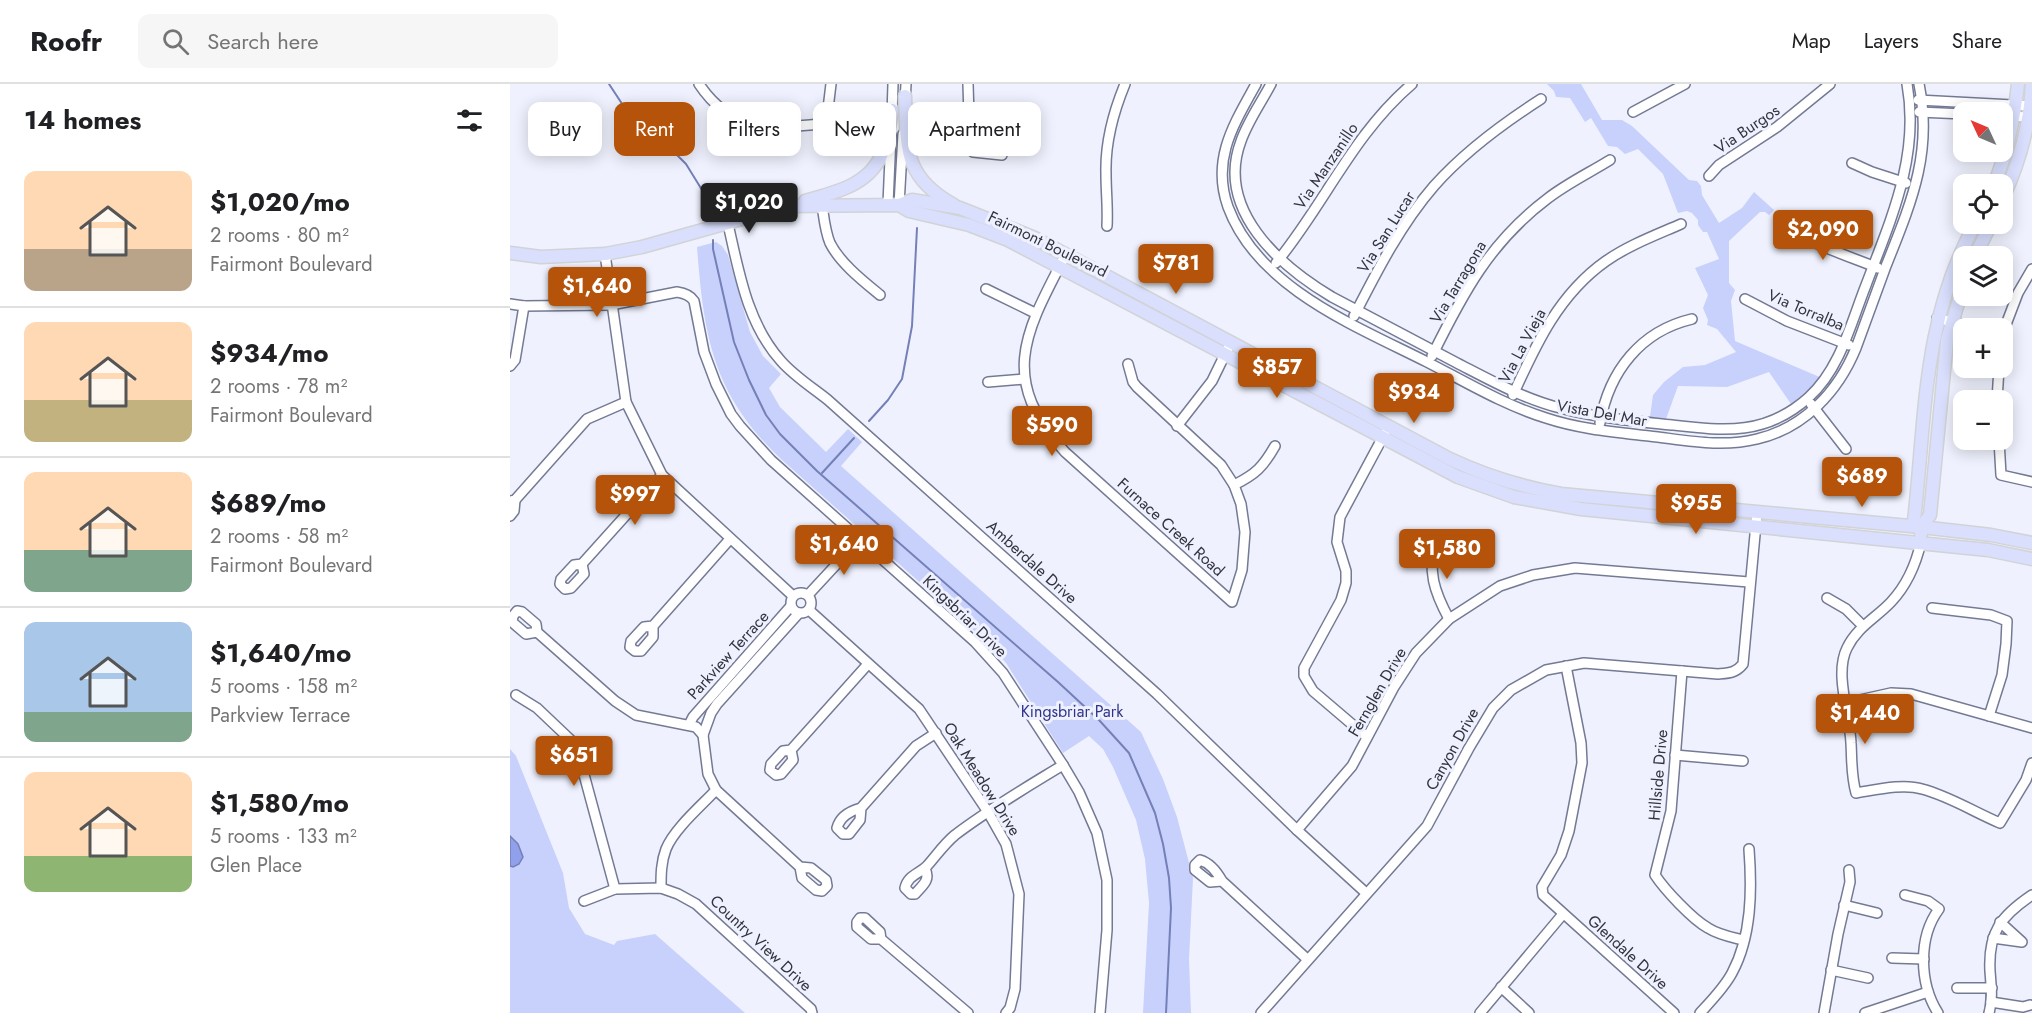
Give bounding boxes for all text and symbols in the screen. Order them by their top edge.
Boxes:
search box [138,14,558,68]
text: Roofr [30,21,102,62]
icon: search [159,25,192,58]
text: Search here [207,25,319,57]
text: Map [1792,26,1831,56]
text: Layers [1864,26,1919,56]
text: Share [1952,26,2002,56]
street label: Via Burgos [1710,99,1784,159]
text: 14 homes [24,101,141,139]
chip: Buy [528,102,602,156]
chip: Rent [614,102,695,156]
chip: Filters [707,102,801,156]
chip: New [813,102,896,156]
chip: Apartment [908,102,1041,156]
north arrow [1953,102,2013,162]
map controls [1953,102,2013,450]
icon: filters [453,104,486,137]
street label: Via Manzanillo [1289,118,1364,214]
button: locate [1953,174,2013,234]
text: $1,020/mo [210,183,350,221]
pin: $1,020 [700,183,798,234]
street label: Via San Lucar [1352,186,1421,278]
text: $1,020 [715,188,783,217]
icon: home [72,195,144,267]
street label: Fairmont Boulevard [984,205,1112,283]
pin: $2,090 [1774,210,1872,261]
text: $2,090 [1787,215,1859,244]
text: 2 rooms · 80 m² [210,221,349,250]
street label: Via Tarragona [1424,236,1492,328]
pin: $781 [1140,244,1212,295]
button: layers [1953,246,2013,306]
text: $781 [1152,249,1200,278]
text: Fairmont Boulevard [210,250,373,279]
pin: $1,640 [548,267,646,318]
text: $1,640 [562,272,632,301]
street label: Via Torralba [1764,284,1848,336]
street label: Via La Vieja [1493,305,1551,387]
button: + [1953,318,2013,378]
text: $934/mo [210,334,329,372]
icon: home [72,346,144,418]
pin: $857 [1241,348,1313,399]
text: $857 [1252,353,1302,382]
text: 2 rooms · 78 m² [210,372,347,401]
pin: $934 [1378,373,1450,424]
text: $934 [1388,378,1440,407]
button: − [1953,390,2013,450]
street label: Vista Del Mar [1555,394,1649,432]
text: Fairmont Boulevard [210,401,373,430]
pin: $590 [1016,406,1088,457]
text: $590 [1026,411,1078,440]
pin: $689 [1826,457,1898,508]
text: $689 [1836,462,1888,491]
street label: Furnace Creek Road [1112,472,1230,582]
pin: $997 [599,475,671,526]
text: $997 [610,480,660,509]
text: $689/mo [210,484,326,522]
pin: $955 [1660,484,1732,535]
text: $955 [1670,489,1722,518]
icon: home [72,496,144,568]
street label: Amberdale Drive [982,515,1082,609]
text: 2 rooms · 58 m² [210,522,348,551]
pin: $1,640 [795,525,893,576]
pin: $1,580 [1398,529,1496,580]
text: $1,640 [809,530,879,559]
text: $1,580 [1413,534,1481,563]
text: Fairmont Boulevard [210,551,373,580]
street label: Kingsbriar Drive [918,570,1012,662]
street label: Parkview Terrace [682,606,774,704]
text: $1,640/mo [210,634,351,672]
street label: Fernglen Drive [1342,643,1412,741]
icon: home [72,646,144,718]
text: 5 rooms · 158 m² [210,672,357,701]
pin: $1,440 [1816,694,1914,745]
text: $1,440 [1830,699,1900,728]
park label: Kingsbriar Park [1021,700,1124,723]
text: Parkview Terrace [210,701,350,730]
street label: Canyon Drive [1420,704,1484,794]
street label: Oak Meadow Drive [938,718,1026,840]
street label: Hillside Drive [1643,729,1673,821]
pin: $651 [538,736,610,787]
text: $651 [550,741,598,770]
text: $1,580/mo [210,784,349,822]
icon: home [72,796,144,868]
text: 5 rooms · 133 m² [210,822,357,851]
text: Glen Place [210,851,302,880]
street label: Country View Drive [705,890,817,996]
street label: Glendale Drive [1582,909,1674,995]

